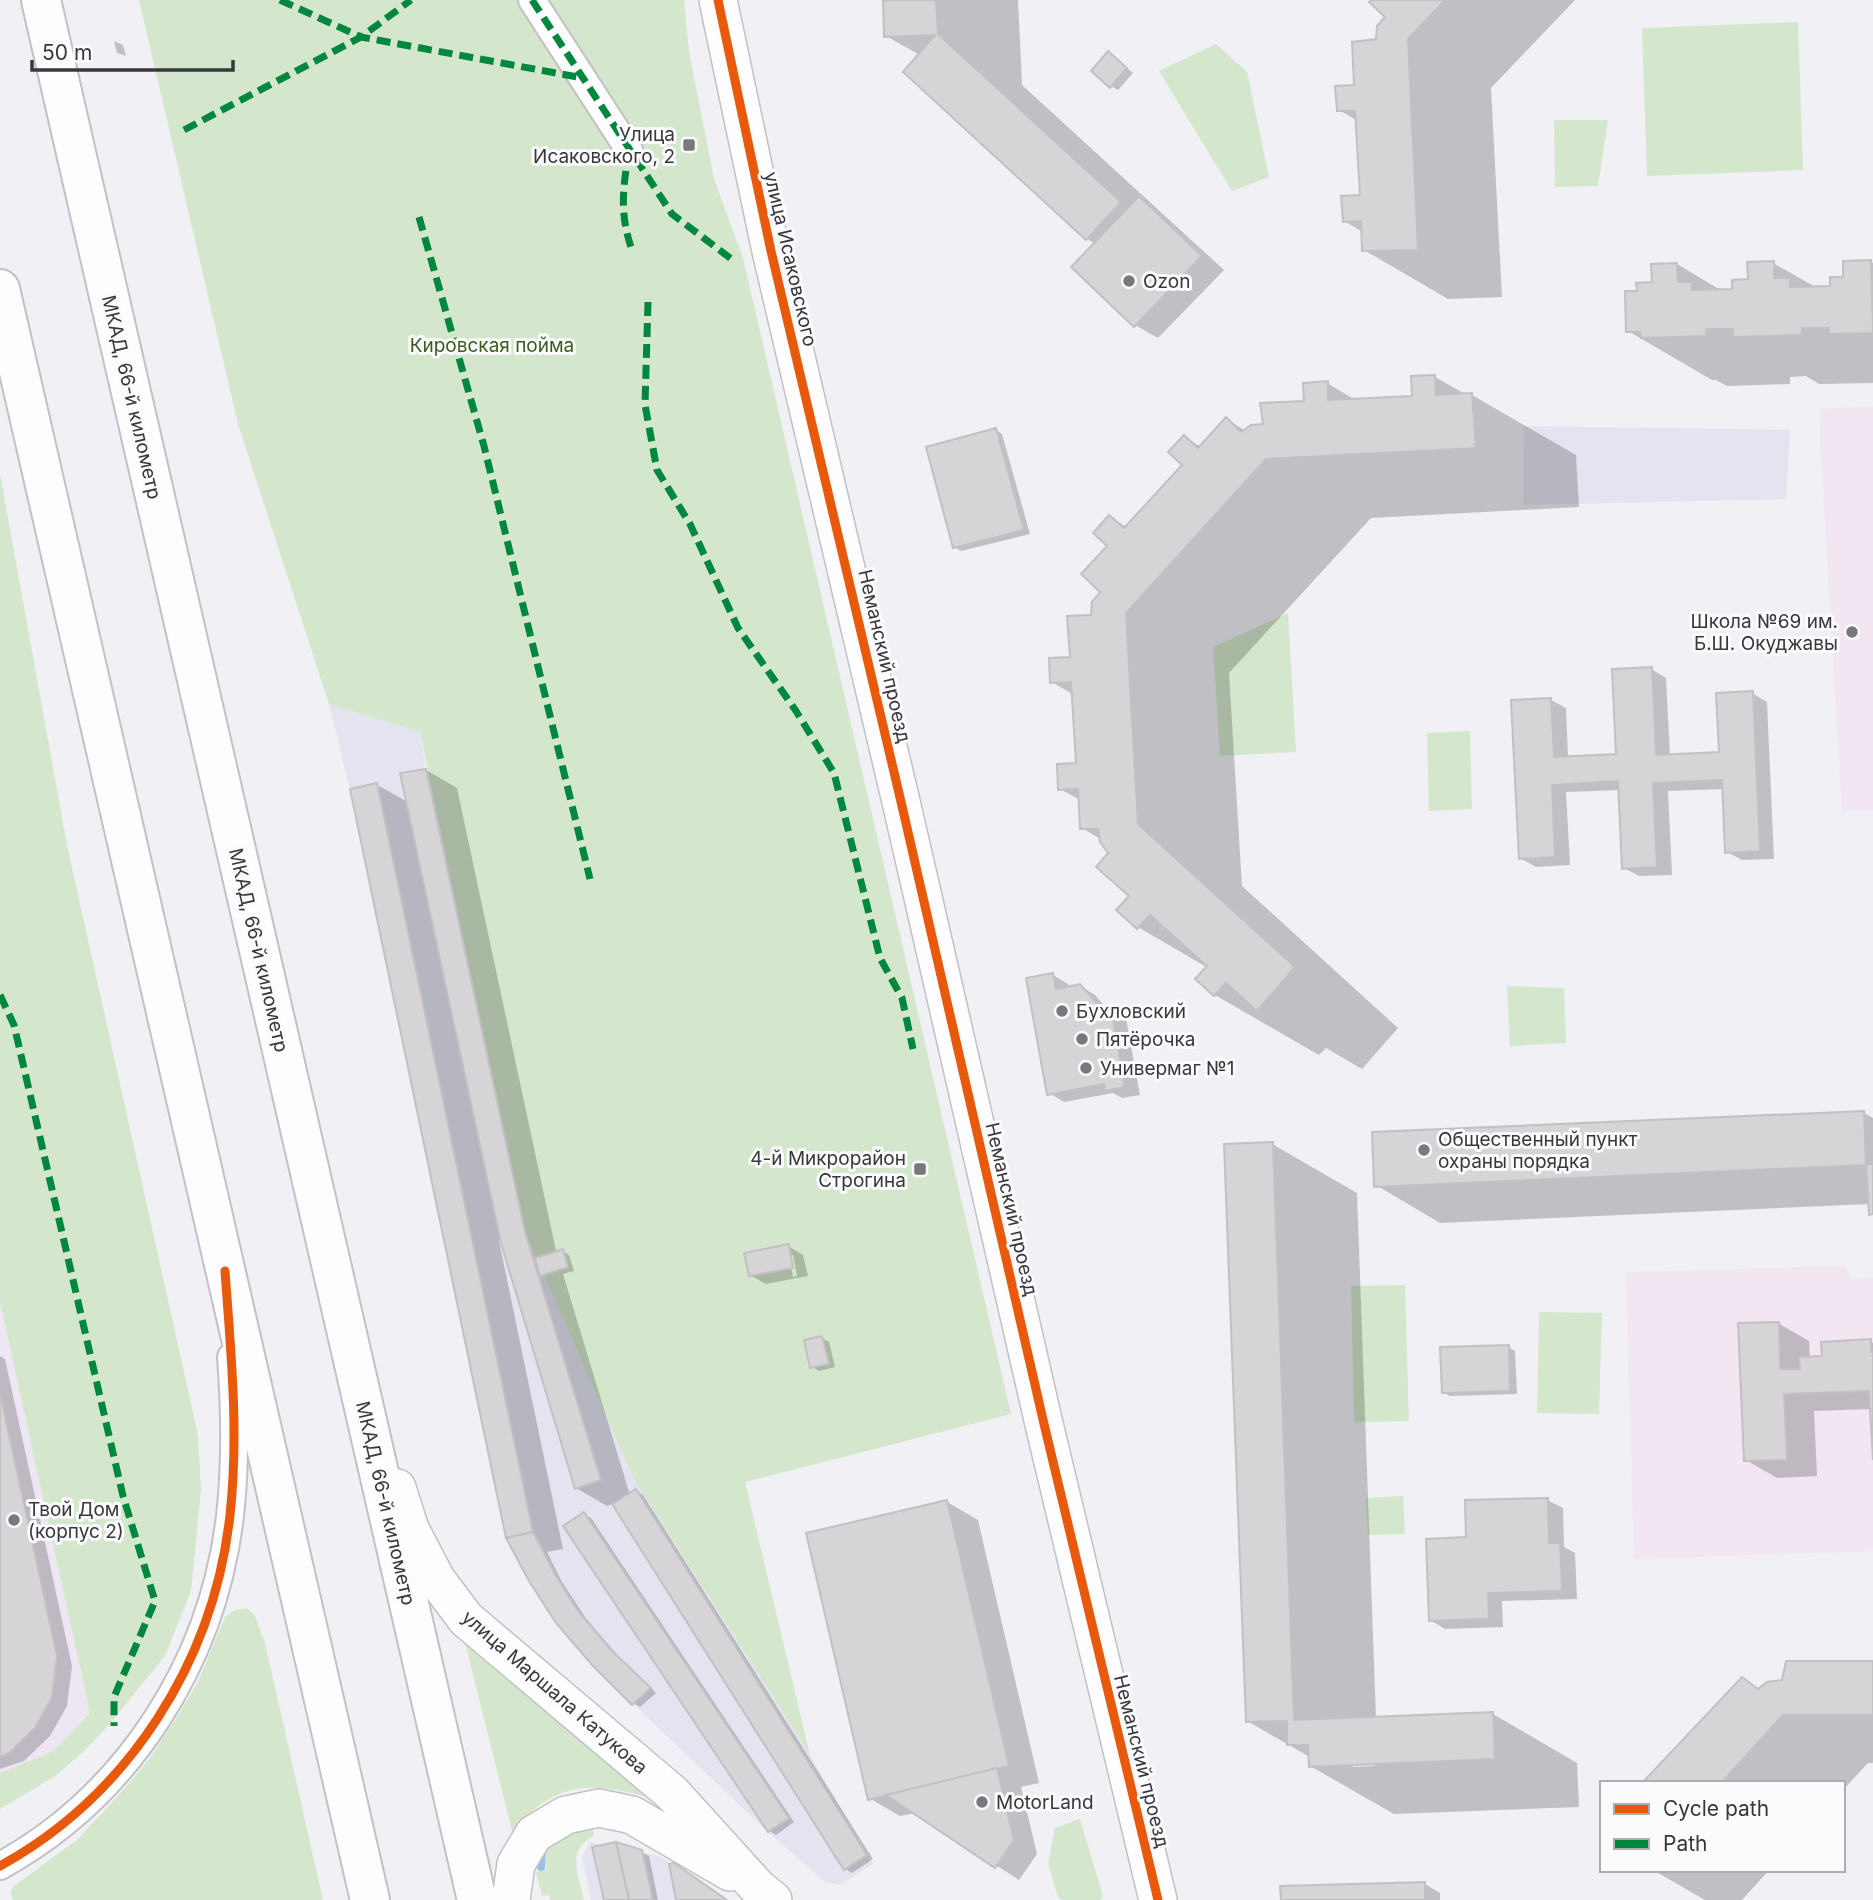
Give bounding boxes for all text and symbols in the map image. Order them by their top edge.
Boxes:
scale bar [32,28,233,72]
text: 50 m [42,40,92,65]
place label: Улица Исаковского, 2 [533,123,675,168]
marker: Улица Исаковского, 2 [681,137,697,153]
street label: улица Исаковского [759,169,822,349]
place label: Ozon [1143,270,1190,293]
marker: Ozon [1121,273,1137,289]
street label: МКАД, 66-й километр [97,293,166,501]
park label: Кировская пойма [410,334,574,357]
street label: Неманский проезд [853,567,916,745]
place label: Школа №69 им. Б.Ш. Окуджавы [1691,610,1838,655]
marker: Школа №69 им. Б.Ш. Окуджавы [1844,624,1860,640]
street label: МКАД, 66-й километр [224,846,293,1054]
place label: Бухловский [1076,1000,1186,1023]
marker: Бухловский [1054,1003,1070,1019]
place label: Пятёрочка [1096,1028,1195,1051]
marker: Пятёрочка [1074,1031,1090,1047]
place label: Универмаг №1 [1100,1057,1235,1080]
marker: Универмаг №1 [1078,1060,1094,1076]
street label: Неманский проезд [980,1120,1043,1298]
place label: Общественный пункт охраны порядка [1438,1128,1638,1173]
marker: Общественный пункт охраны порядка [1416,1142,1432,1158]
place label: 4-й Микрорайон Строгина [750,1147,906,1192]
marker: 4-й Микрорайон Строгина [912,1161,928,1177]
street label: МКАД, 66-й километр [351,1399,420,1607]
place label: Твой Дом (корпус 2) [28,1498,124,1543]
marker: Твой Дом (корпус 2) [6,1512,22,1528]
street label: улица Маршала Катукова [457,1606,652,1779]
street label: Неманский проезд [1109,1672,1174,1850]
legend [1600,1781,1845,1872]
place label: MotorLand [996,1791,1094,1814]
marker: MotorLand [974,1794,990,1810]
text: Cycle path [1663,1796,1769,1821]
text: Path [1663,1831,1708,1856]

